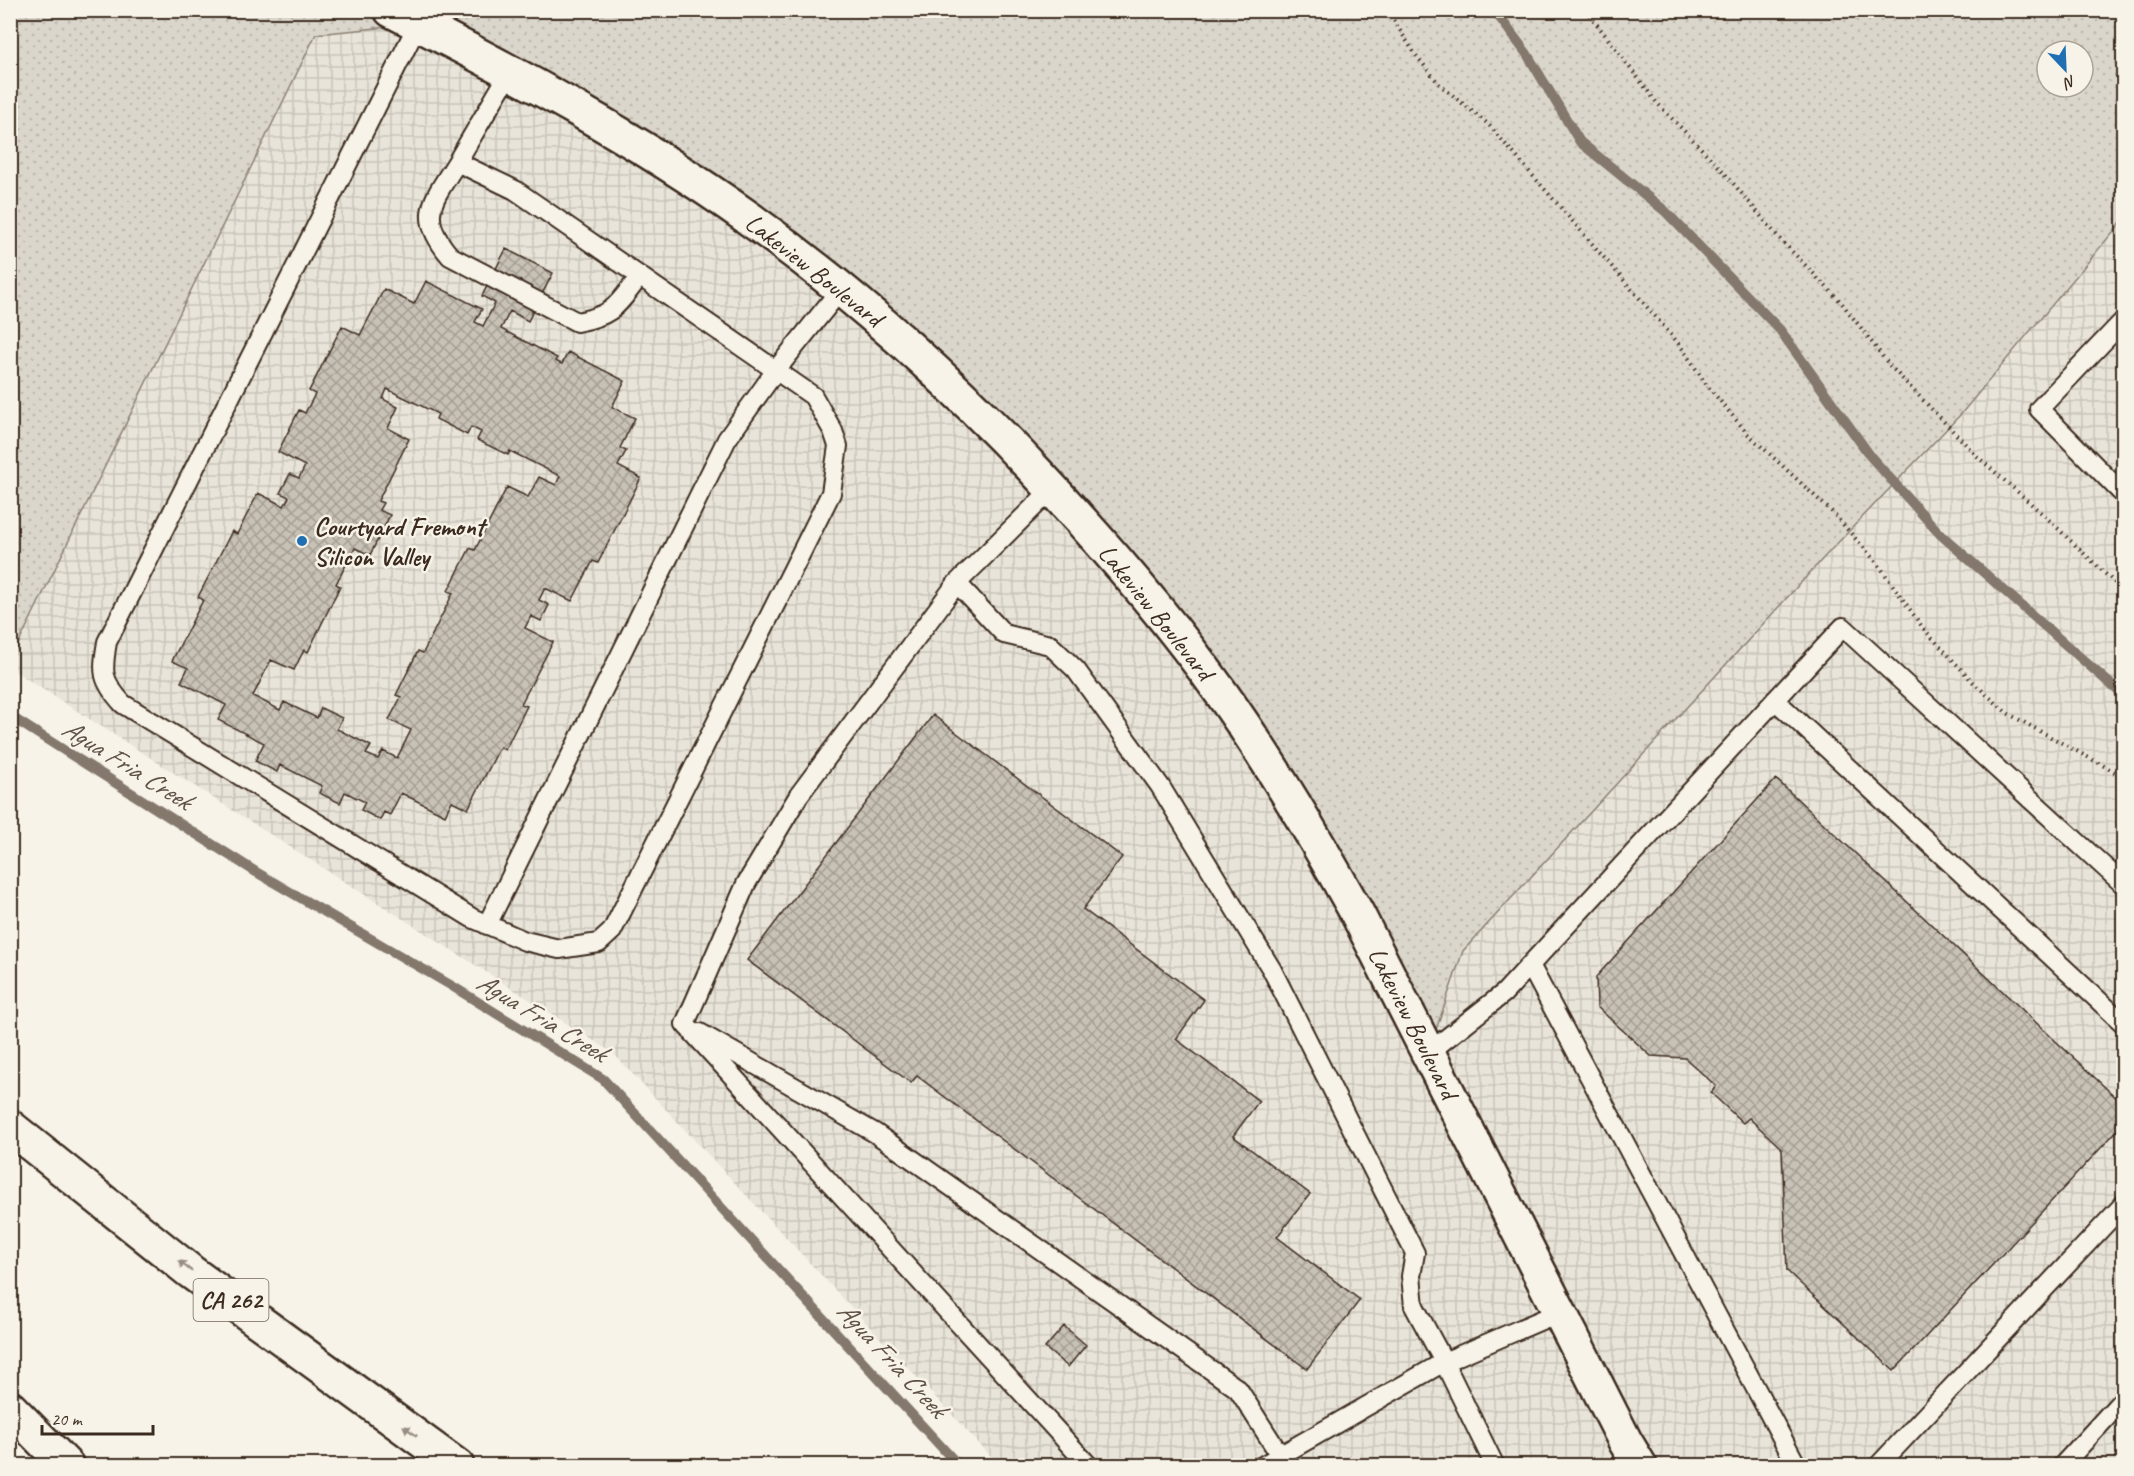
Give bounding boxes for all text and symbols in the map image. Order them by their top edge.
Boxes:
north arrow [2035,39,2095,99]
text: N [2059,71,2079,94]
street label: Lakeview Boulevard [739,206,892,336]
place label: Courtyard Fremont Silicon Valley [314,510,489,573]
marker: Courtyard Fremont Silicon Valley [295,534,309,548]
street label: Lakeview Boulevard [1091,537,1223,690]
water label: Agua Fria Creek [56,711,202,820]
street label: Lakeview Boulevard [1361,942,1467,1108]
water label: Agua Fria Creek [471,965,618,1072]
one-way arrow [177,1261,192,1273]
road number: CA 262 [194,1279,268,1321]
water label: Agua Fria Creek [830,1294,958,1428]
scale bar [42,1398,153,1436]
text: 20 m [51,1408,84,1430]
one-way arrow [402,1425,418,1437]

